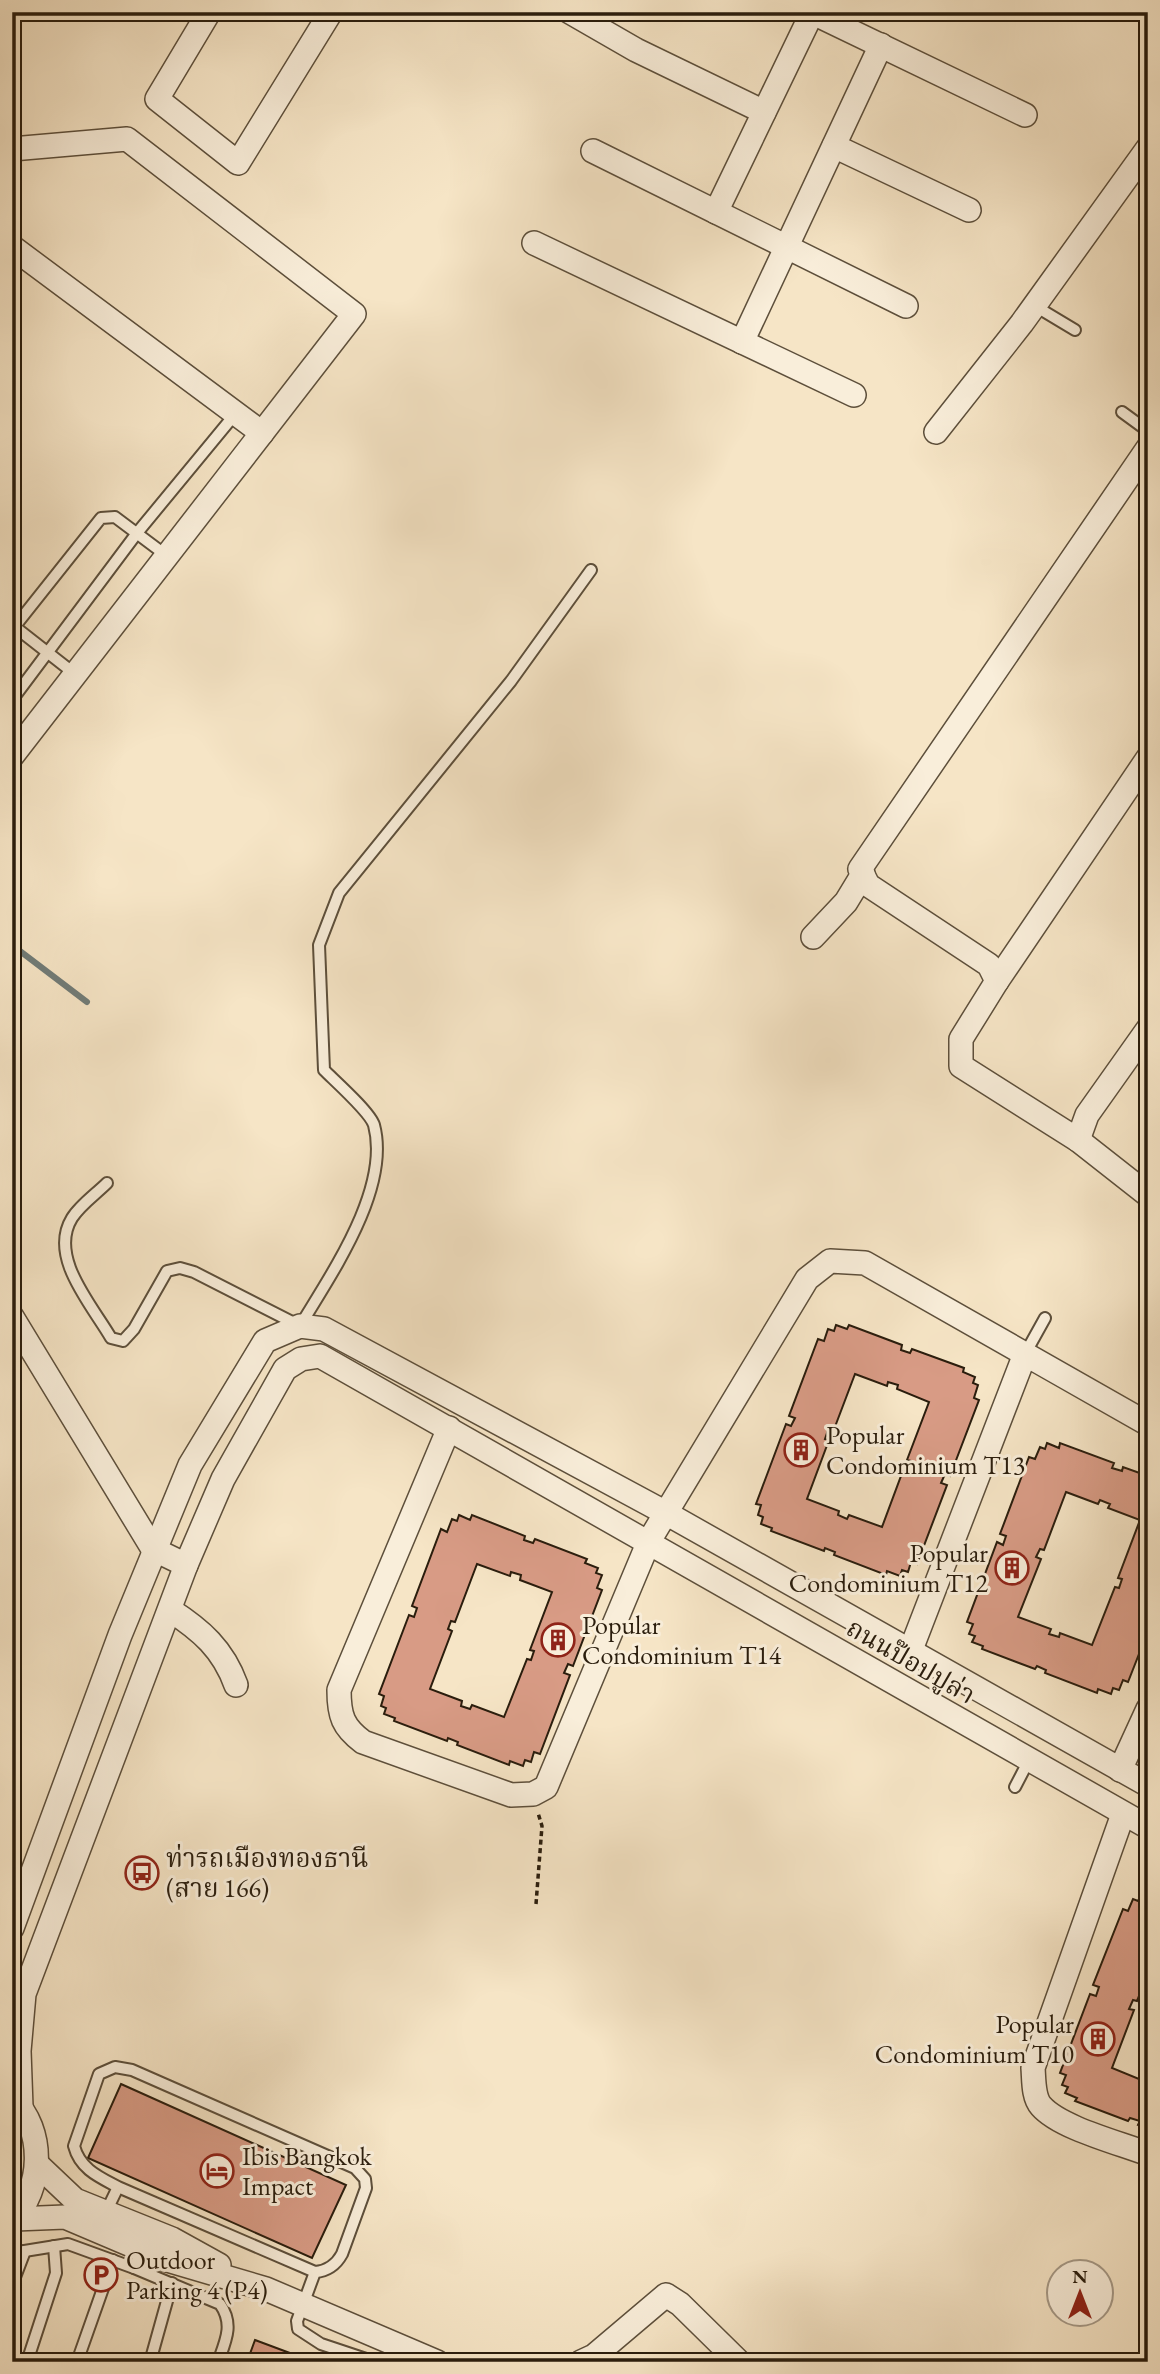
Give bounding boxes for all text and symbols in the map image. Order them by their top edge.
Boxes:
place label: Popular Condominium T13 [826,1418,1025,1482]
building icon: Popular Condominium T13 [782,1431,820,1469]
place label: Popular Condominium T12 [789,1536,989,1600]
building icon: Popular Condominium T12 [993,1549,1031,1587]
place label: Popular Condominium T14 [582,1608,782,1672]
street label: ถนนป๊อปปูล่า [840,1610,982,1712]
building icon: Popular Condominium T14 [539,1621,577,1659]
place label: ท่ารถเมืองทองธานี (สาย 166) [166,1841,368,1905]
bus stop icon: ท่ารถเมืองทองธานี (สาย 166) [123,1854,161,1892]
place label: Popular Condominium T10 [875,2007,1074,2071]
building icon: Popular Condominium T10 [1079,2020,1117,2058]
place label: Ibis Bangkok Impact [242,2139,373,2203]
hotel icon: Ibis Bangkok Impact [198,2152,236,2190]
place label: Outdoor Parking 4 (P4) [126,2243,268,2307]
parking icon: Outdoor Parking 4 (P4) [82,2256,120,2294]
north arrow [1044,2258,1114,2328]
text: N [1072,2264,1088,2289]

